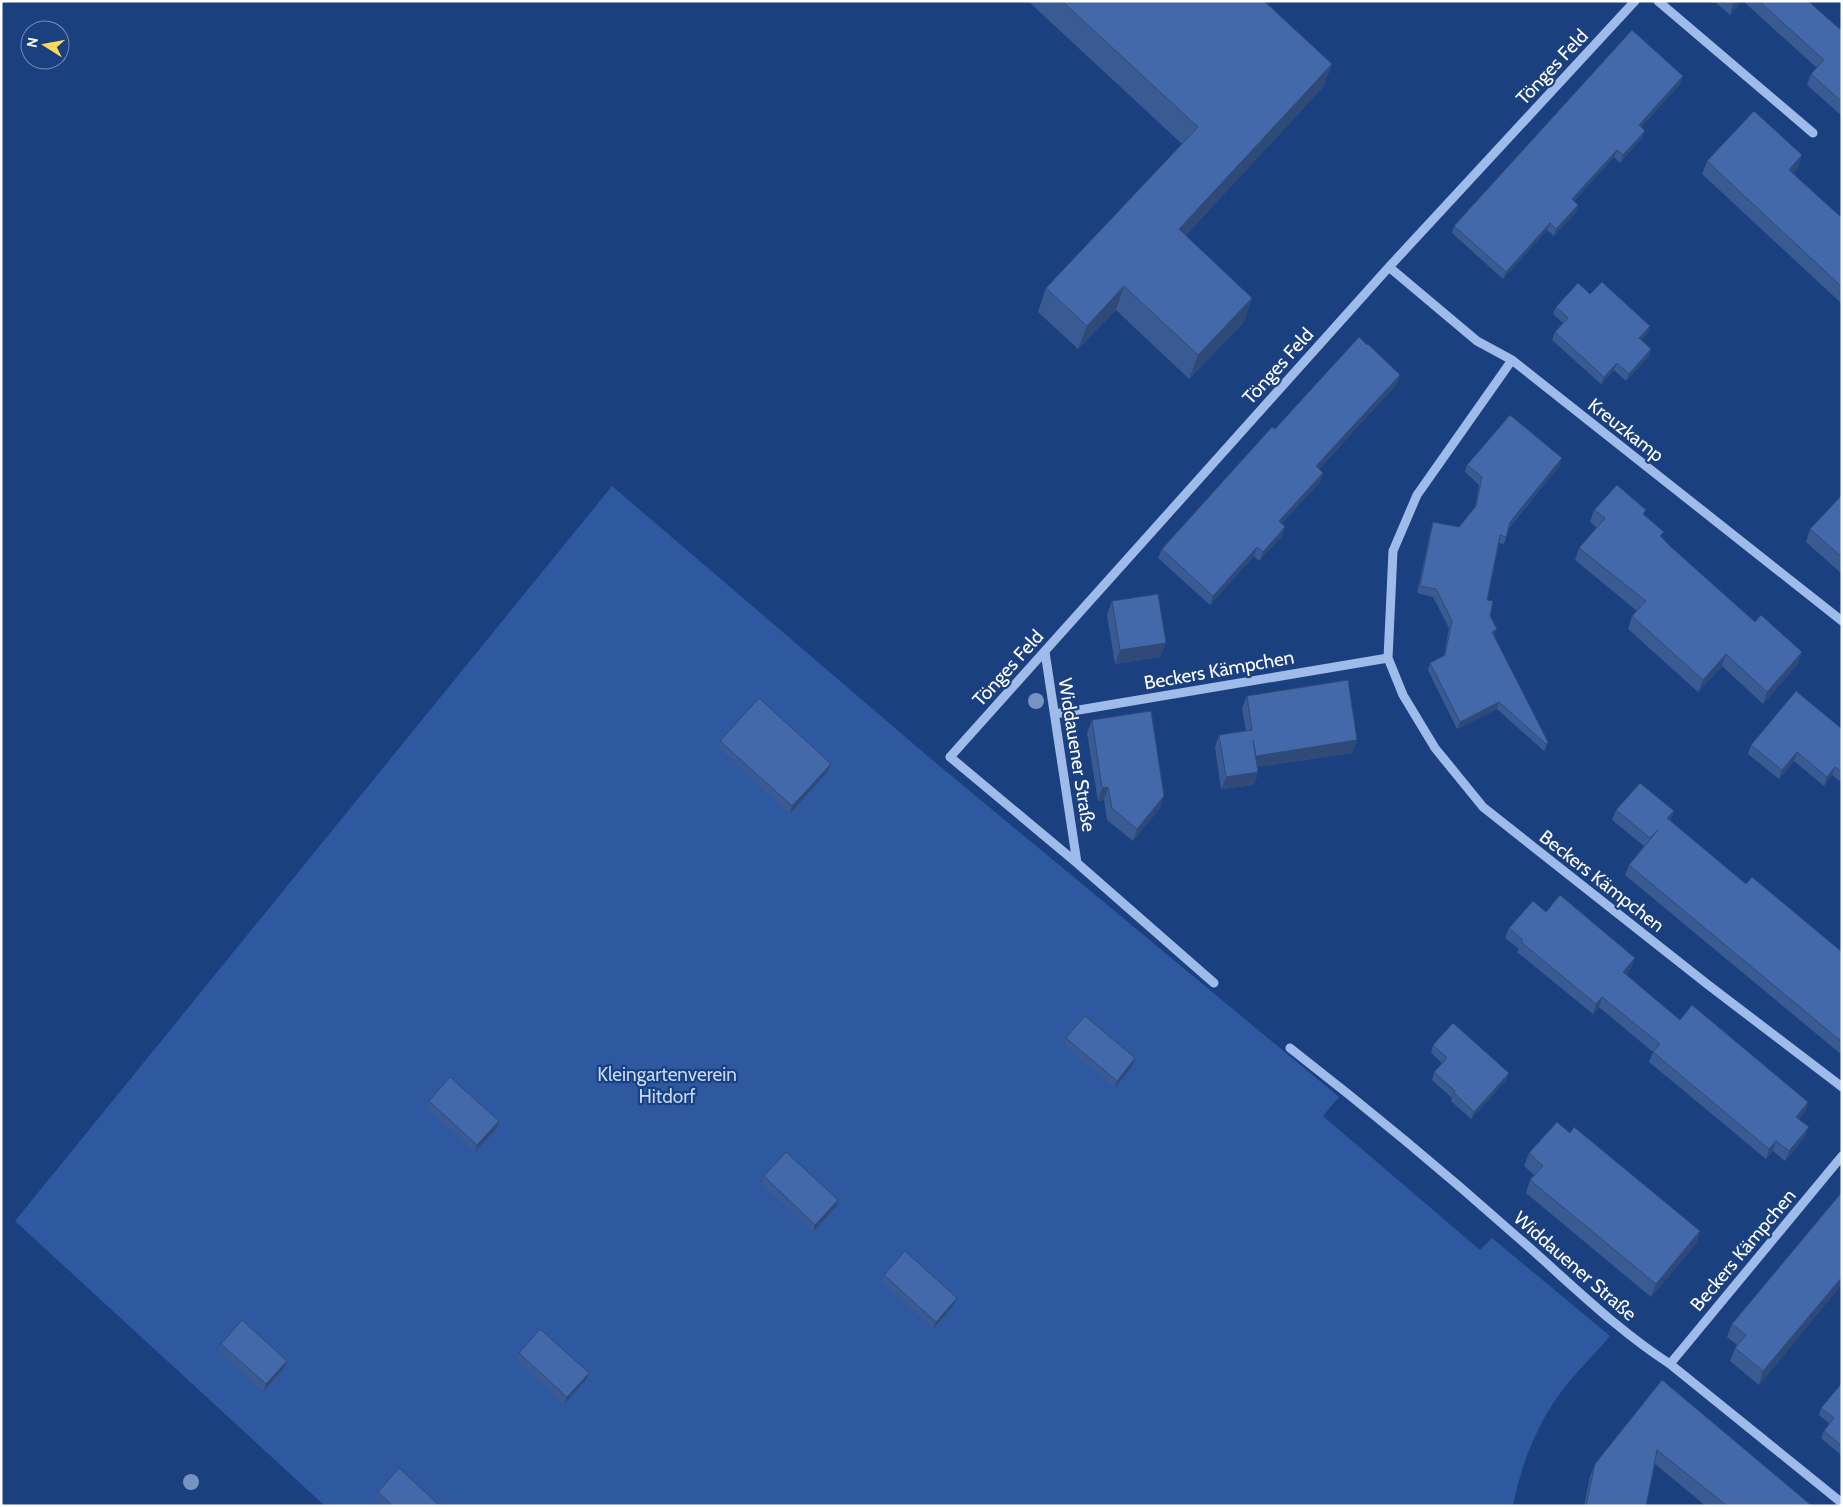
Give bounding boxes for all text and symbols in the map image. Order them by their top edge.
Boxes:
north arrow [20,20,70,70]
street label: Tönges Feld [1511,24,1593,110]
text: N [22,36,42,49]
street label: Tönges Feld [1238,323,1318,409]
street label: Kreuzkamp [1583,393,1669,467]
street label: Tönges Feld [968,625,1048,711]
street label: Beckers Kämpchen [1142,645,1296,695]
street label: Widdauener Straße [1053,677,1101,834]
street label: Beckers Kämpchen [1535,825,1669,937]
park label: Kleingartenverein Hitdorf [597,1063,737,1108]
street label: Beckers Kämpchen [1685,1184,1801,1316]
street label: Widdauener Straße [1509,1206,1641,1326]

